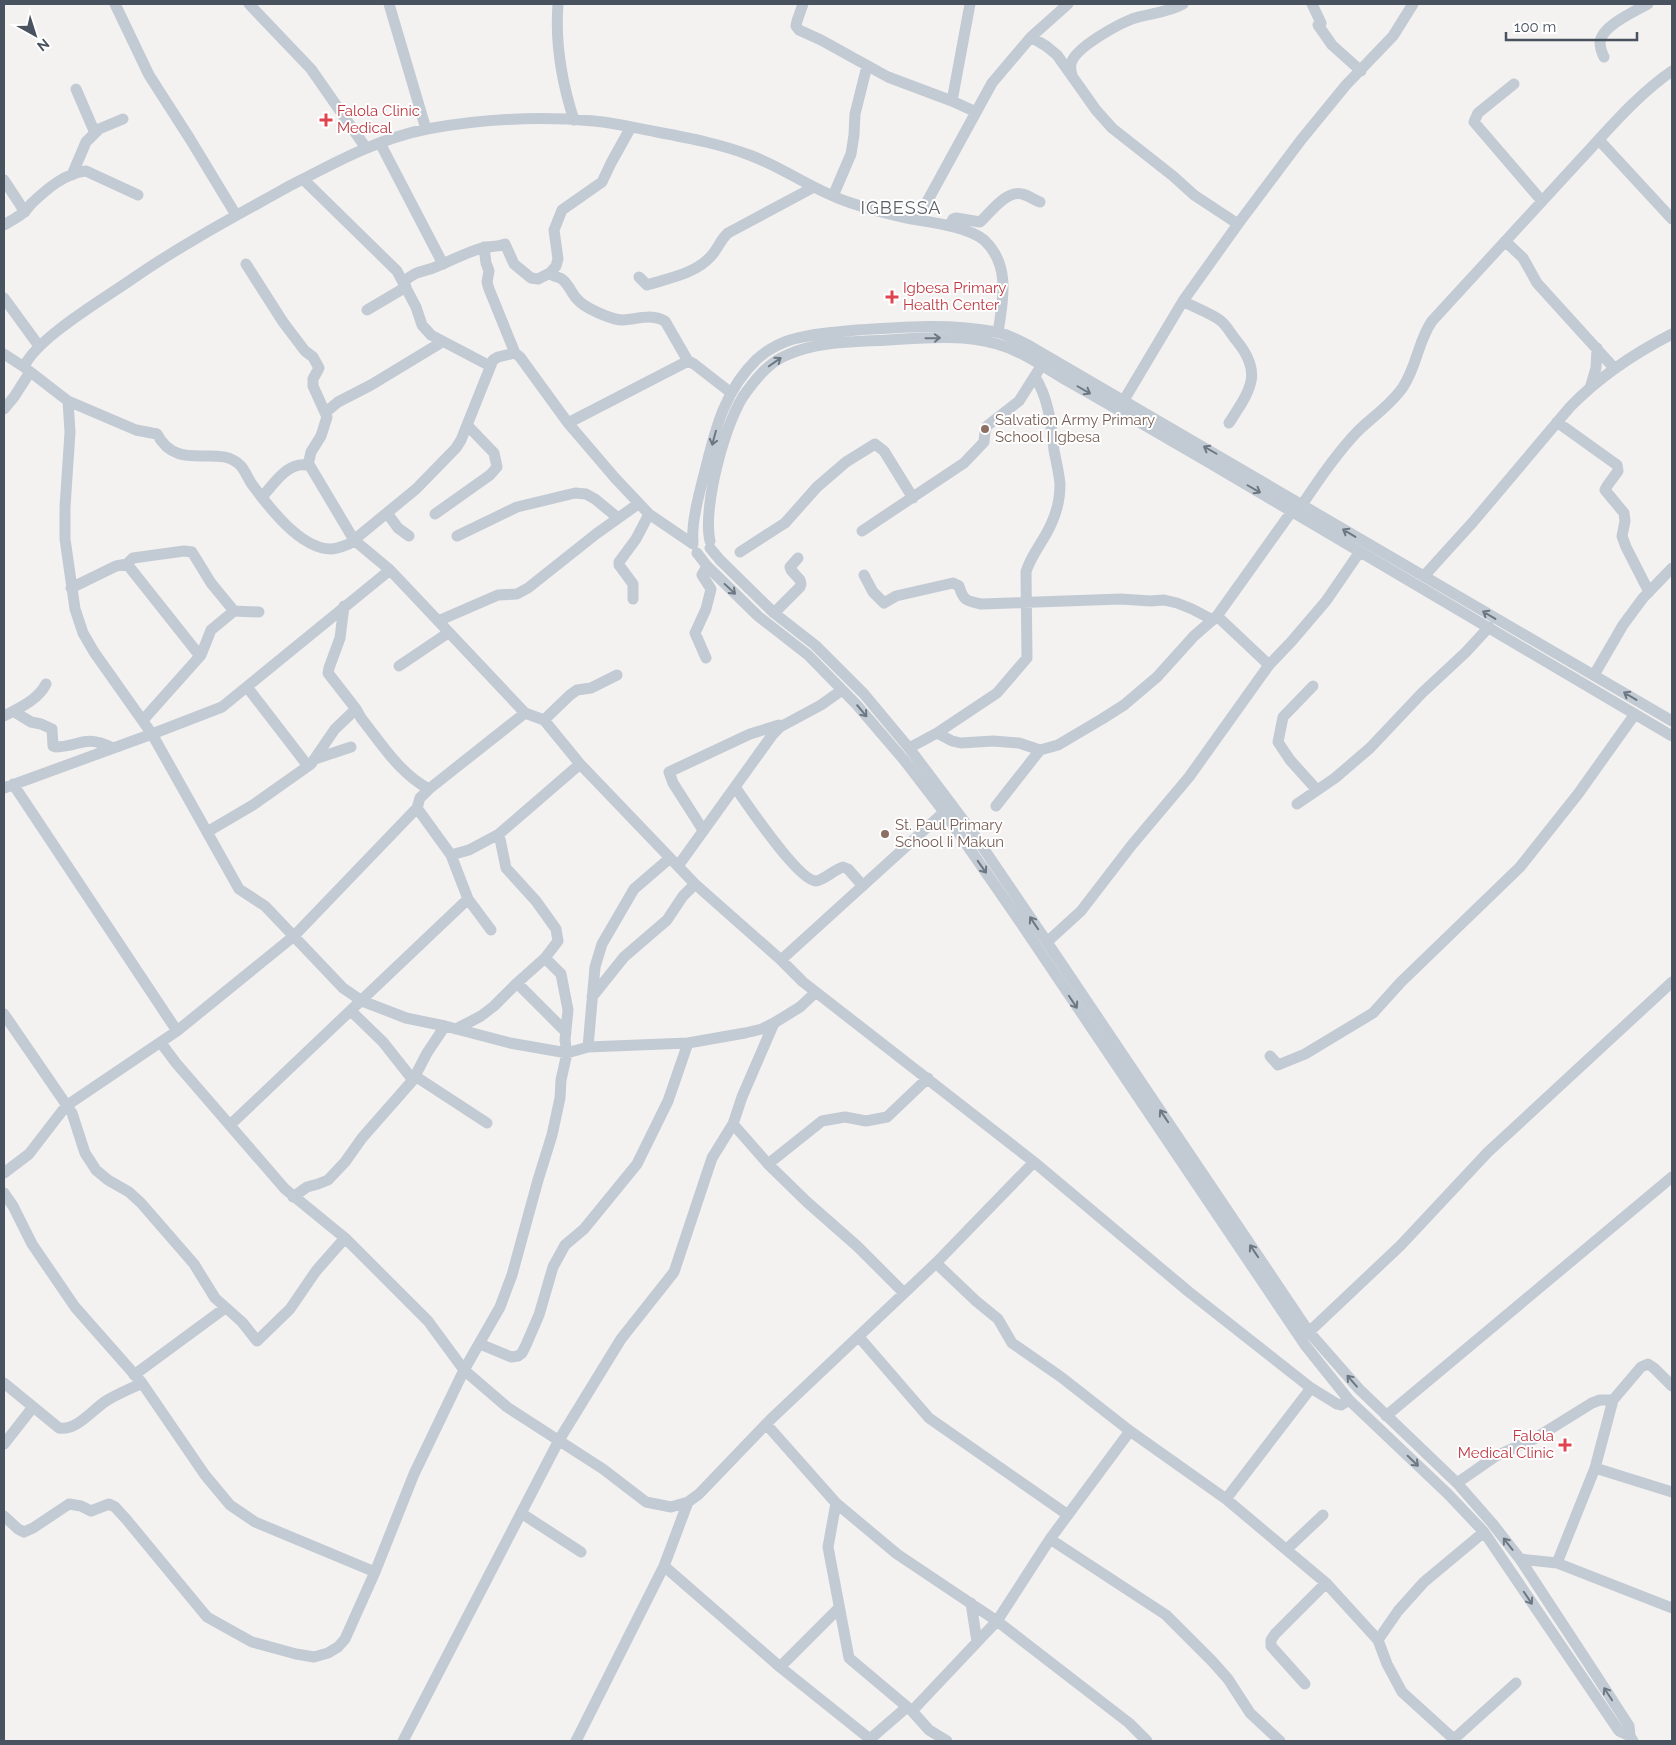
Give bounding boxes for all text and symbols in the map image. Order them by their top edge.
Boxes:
north arrow [10,10,60,60]
scale bar [1506,10,1637,42]
text: 100 m [1514,18,1556,36]
text: N [34,36,52,55]
place label: Falola Clinic Medical [337,102,420,137]
marker: Falola Clinic Medical [319,113,333,127]
district label: IGBESSA [860,197,942,218]
place label: Igbesa Primary Health Center [903,279,1006,314]
marker: Igbesa Primary Health Center [885,290,899,304]
one-way arrow [925,333,941,343]
one-way arrow [768,357,782,367]
one-way arrow [1076,385,1090,395]
place label: Salvation Army Primary School I Igbesa [995,411,1155,446]
marker: Salvation Army Primary School I Igbesa [979,423,991,435]
one-way arrow [708,430,718,446]
one-way arrow [1203,444,1217,454]
one-way arrow [1247,485,1261,495]
one-way arrow [1342,528,1357,538]
one-way arrow [724,583,736,595]
one-way arrow [1483,610,1497,620]
one-way arrow [1624,691,1638,701]
one-way arrow [856,704,867,717]
place label: St. Paul Primary School Ii Makun [895,816,1004,851]
marker: St. Paul Primary School Ii Makun [879,828,891,840]
one-way arrow [977,860,987,874]
one-way arrow [1029,916,1040,930]
one-way arrow [1068,994,1078,1008]
one-way arrow [1159,1109,1170,1123]
one-way arrow [1249,1245,1259,1259]
one-way arrow [1347,1375,1358,1388]
place label: Falola Medical Clinic [1458,1427,1554,1462]
marker: Falola Medical Clinic [1558,1438,1572,1452]
one-way arrow [1406,1455,1419,1467]
one-way arrow [1503,1538,1514,1551]
one-way arrow [1523,1591,1533,1605]
one-way arrow [1603,1687,1613,1701]

